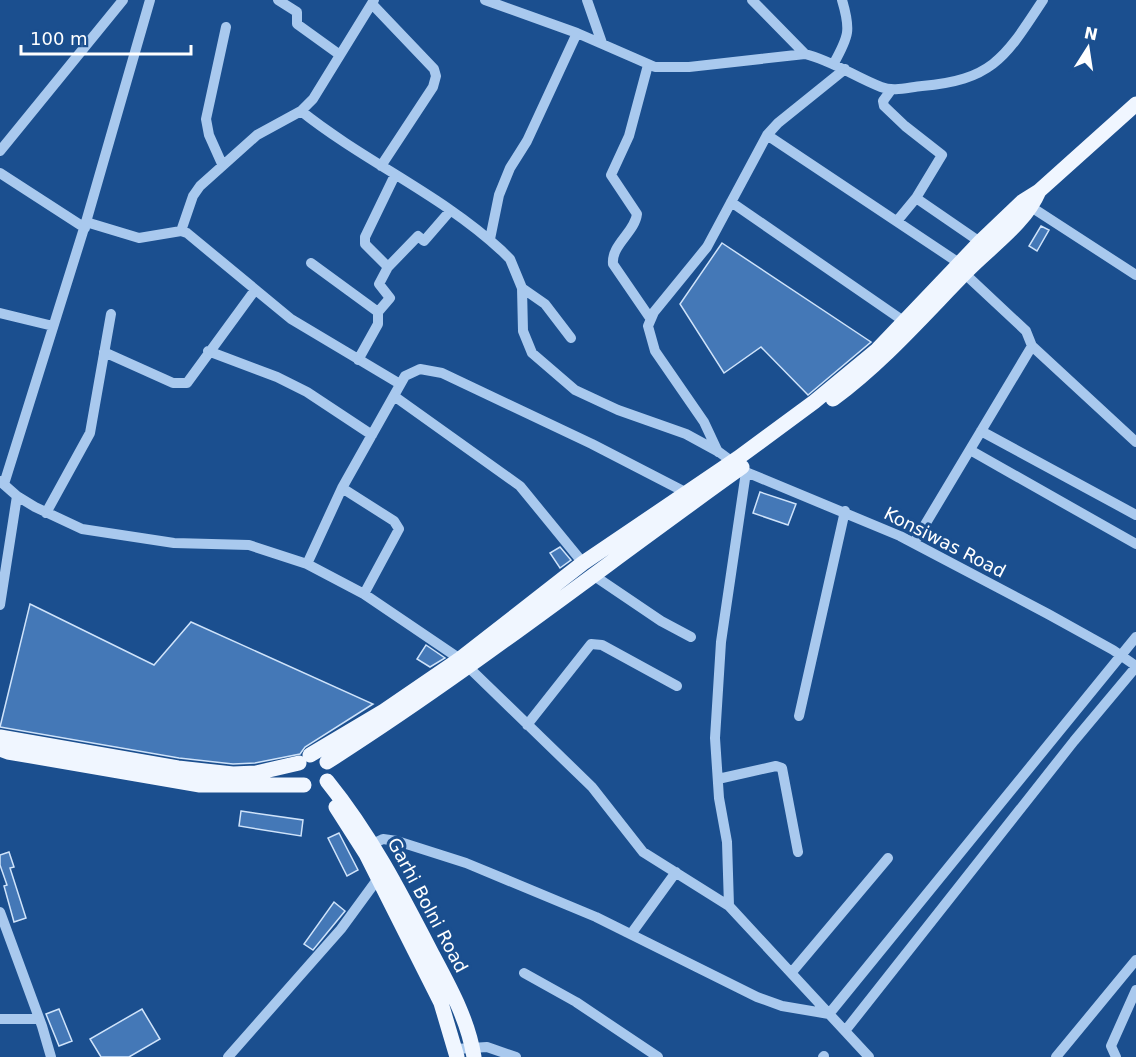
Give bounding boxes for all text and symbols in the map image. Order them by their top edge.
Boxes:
scale bar [21,18,190,56]
north arrow [1058,18,1118,78]
text: N [1082,23,1100,45]
text: 100 m [30,28,88,49]
street label: Konsiwas Road [881,502,1009,582]
street label: Garhi Bolni Road [384,834,472,976]

